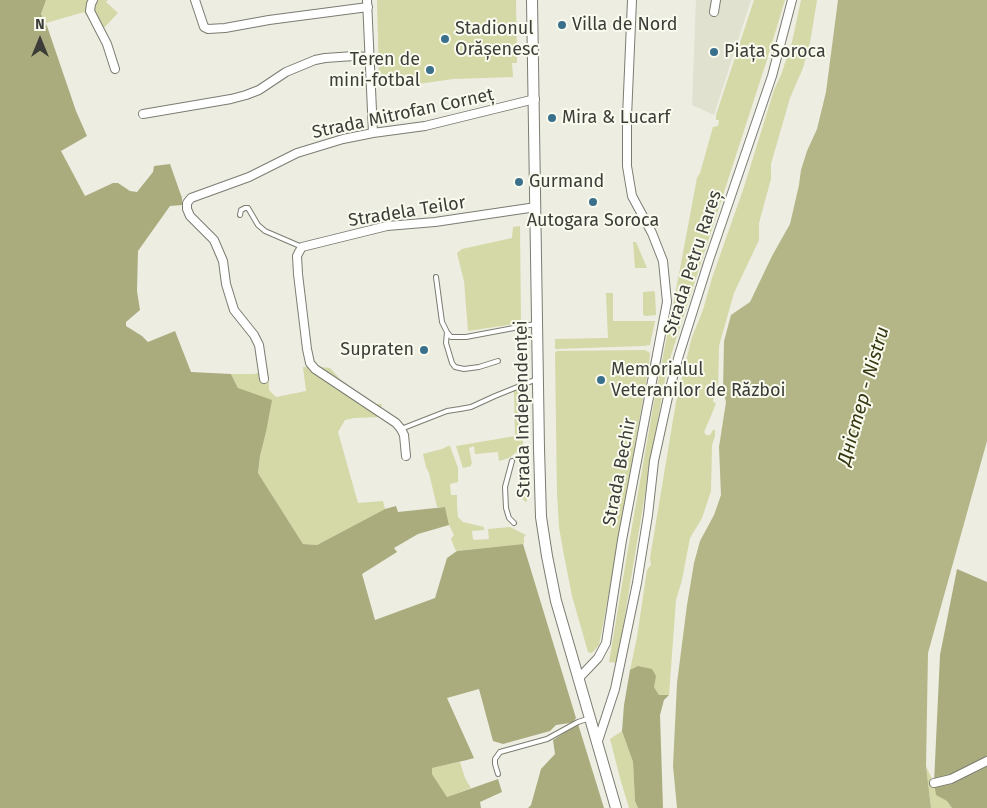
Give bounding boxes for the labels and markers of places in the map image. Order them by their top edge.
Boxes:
place label: Villa de Nord [572,14,677,36]
place label: Stadionul Orășenesc [455,18,539,60]
marker: Villa de Nord [556,19,568,31]
marker: Stadionul Orășenesc [439,33,451,45]
place label: Piața Soroca [724,41,826,63]
marker: Piața Soroca [708,46,720,58]
place label: Teren de mini-fotbal [329,49,420,92]
marker: Teren de mini-fotbal [424,64,436,76]
place label: Mira & Lucarf [562,107,670,129]
marker: Mira & Lucarf [546,112,558,124]
place label: Gurmand [529,171,604,193]
marker: Gurmand [513,176,525,188]
marker: Autogara Soroca [587,196,599,208]
place label: Autogara Soroca [527,210,659,232]
place label: Supraten [340,339,414,361]
marker: Supraten [418,344,430,356]
place label: Memorialul Veteranilor de Război [611,359,786,402]
marker: Memorialul Veteranilor de Război [595,374,607,386]

